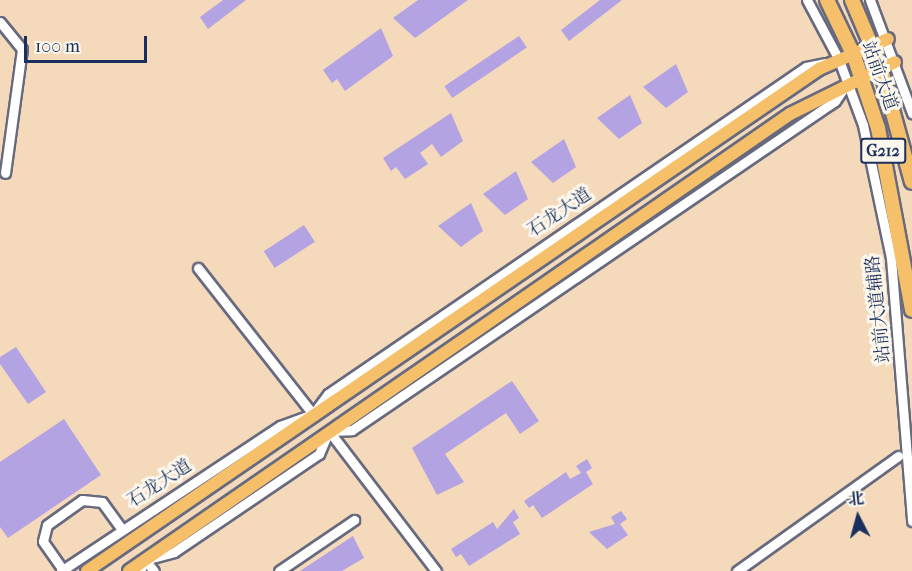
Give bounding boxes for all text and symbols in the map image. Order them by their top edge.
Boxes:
scale bar [27,24,150,62]
text: 100 m [35,36,80,57]
street label: 站前大道 [857,38,901,114]
road number: G212 [859,138,907,164]
street label: 石龙大道 [524,184,596,242]
street label: 站前大道辅路 [863,254,895,364]
street label: 石龙大道 [124,455,196,513]
north arrow [828,487,888,547]
text: 北 [847,488,865,509]

